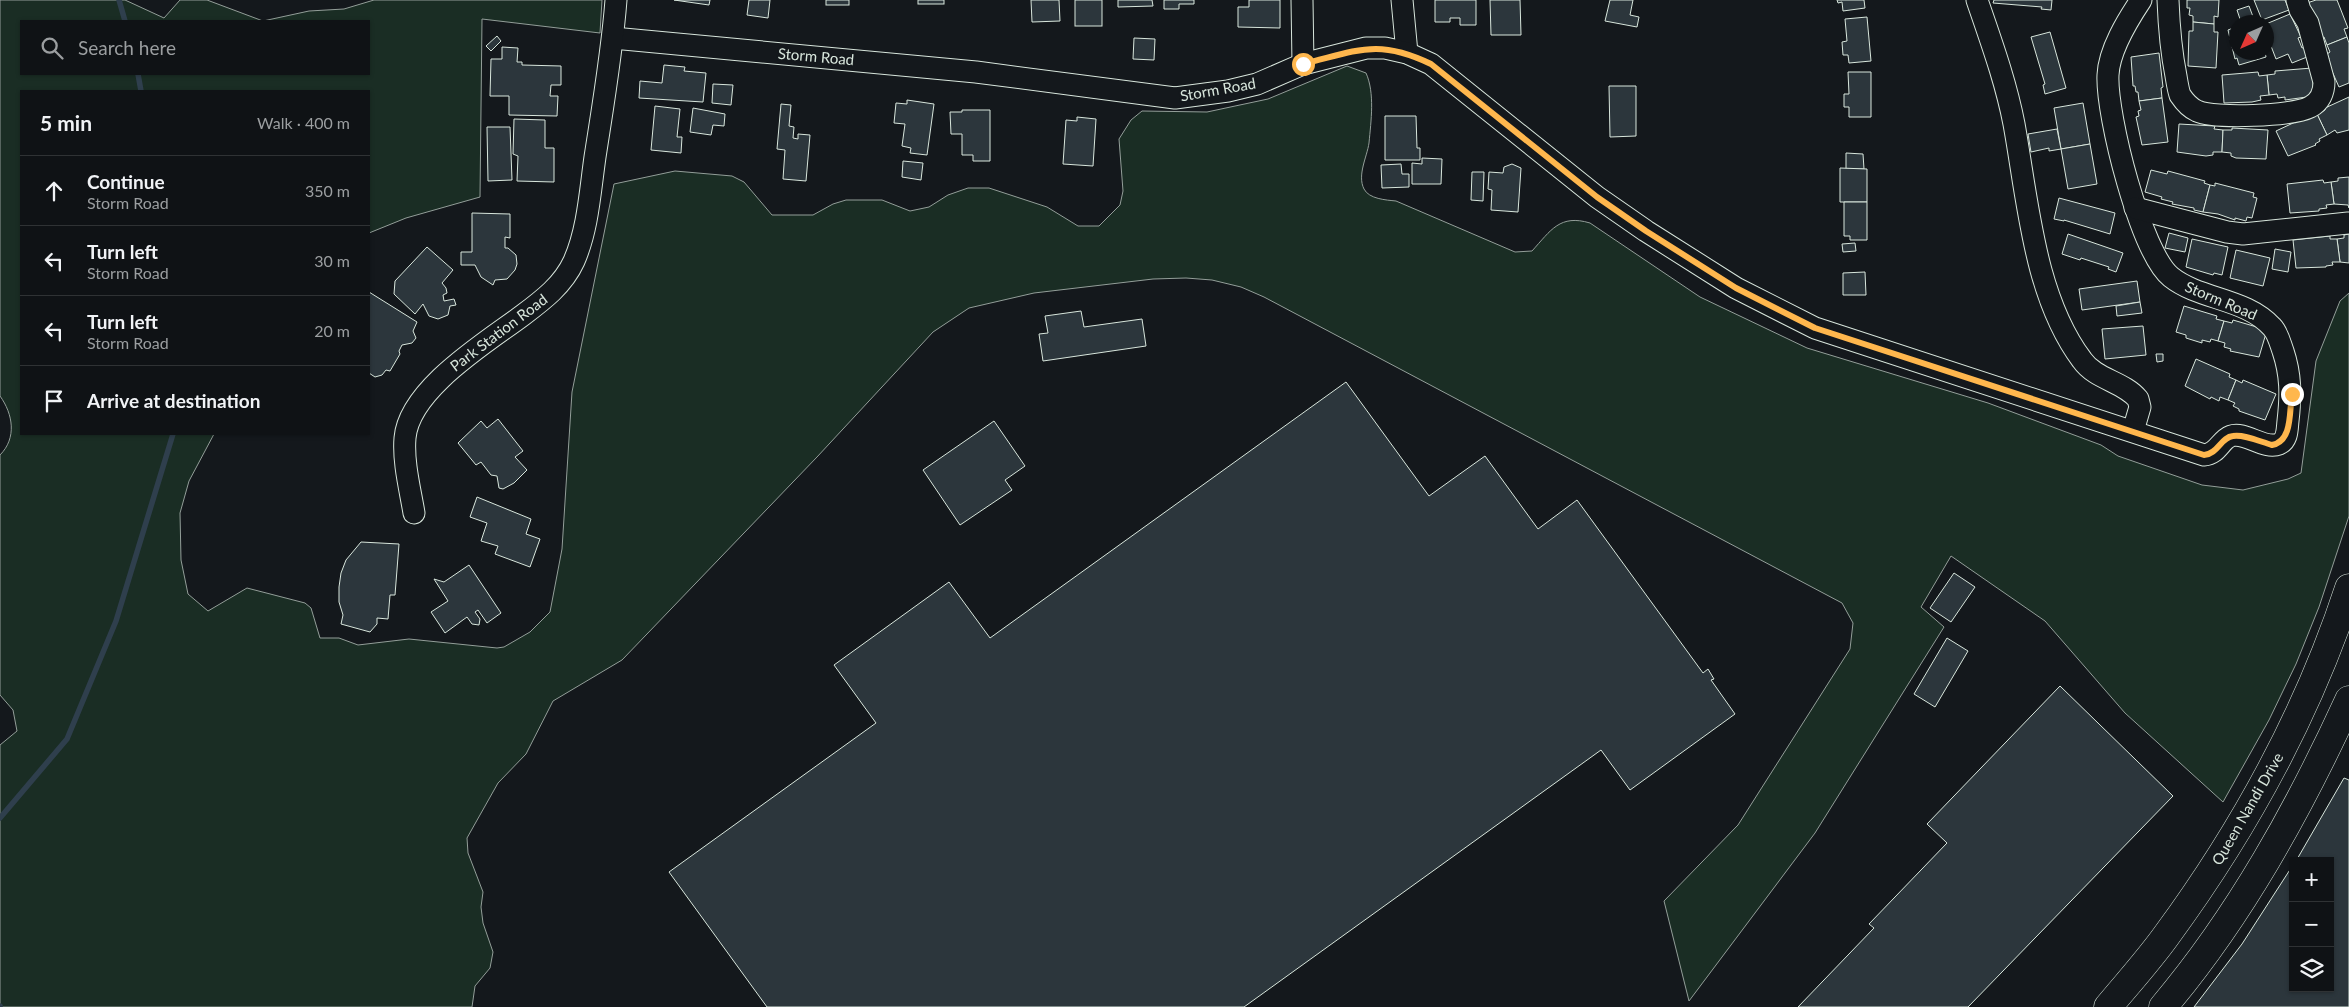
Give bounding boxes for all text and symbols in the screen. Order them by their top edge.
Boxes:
north arrow [2229,15,2274,60]
search box [20,20,370,75]
icon: search [38,34,66,62]
text: Search here [78,36,176,59]
street label: Storm Road [777,44,855,68]
route start [1292,53,1315,76]
street label: Storm Road [1179,74,1257,105]
text: 5 min [40,110,92,135]
text: Walk · 400 m [257,113,350,132]
text: Continue [87,170,165,193]
icon: ahead [40,177,68,205]
text: 350 m [305,181,350,200]
text: Storm Road [87,193,169,212]
text: Turn left [87,240,158,263]
icon: left [40,247,68,275]
text: 30 m [314,251,350,270]
text: Storm Road [87,263,169,282]
street label: Storm Road [2183,277,2260,323]
street label: Park Station Road [446,290,550,375]
text: Turn left [87,310,158,333]
icon: left [40,317,68,345]
text: 20 m [314,321,350,340]
text: Storm Road [87,333,169,352]
route end [2281,383,2304,406]
icon: arrive [40,387,68,415]
text: Arrive at destination [87,389,260,412]
street label: Queen Nandi Drive [2208,749,2287,868]
map controls [2289,857,2334,992]
button: + [2289,857,2334,902]
button: − [2289,902,2334,947]
button: layers [2289,947,2334,992]

